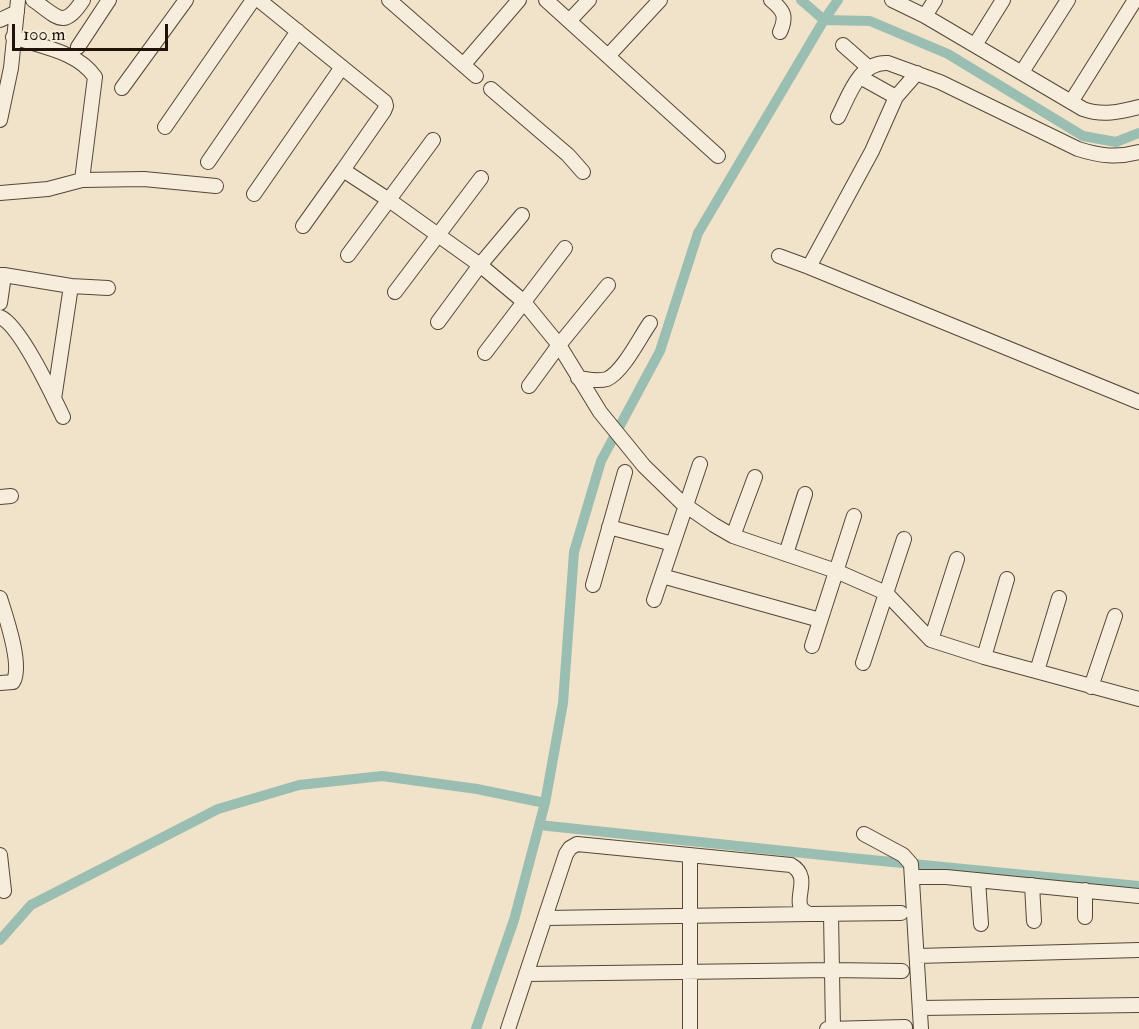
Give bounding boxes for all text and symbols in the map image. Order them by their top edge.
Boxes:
scale bar [15,12,171,50]
text: 100 m [23,23,66,46]

